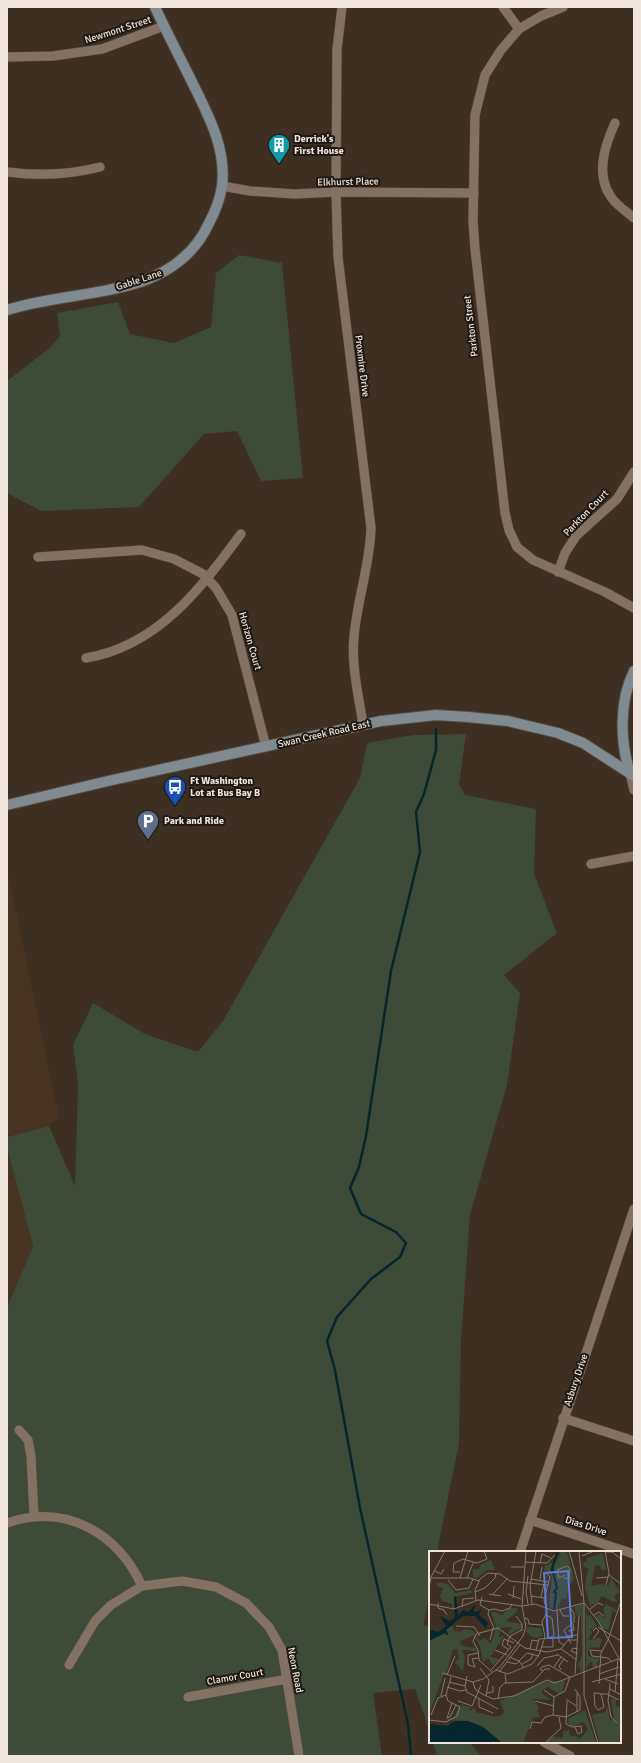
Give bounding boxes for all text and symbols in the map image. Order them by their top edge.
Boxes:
street label: Newmont Street [83,13,153,46]
building icon: Derrick's First House [266,132,292,165]
place label: Derrick's First House [294,133,344,157]
street label: Elkhurst Place [317,175,379,189]
street label: Gable Lane [115,267,163,293]
street label: Parkton Street [461,294,481,357]
street label: Proxmire Drive [352,334,372,398]
street label: Parkton Court [561,487,611,539]
street label: Horizon Court [236,611,264,672]
street label: Swan Creek Road East [277,717,372,750]
bus stop icon: Ft Washington Lot at Bus Bay B [162,774,188,807]
place label: Ft Washington Lot at Bus Bay B [190,775,260,799]
parking icon: Park and Ride [135,808,161,841]
place label: Park and Ride [164,815,224,827]
street label: Asbury Drive [561,1352,591,1408]
street label: Dias Drive [564,1514,608,1538]
inset map [429,1551,621,1743]
street label: Neon Road [285,1646,305,1694]
street label: Clamor Court [206,1666,265,1688]

